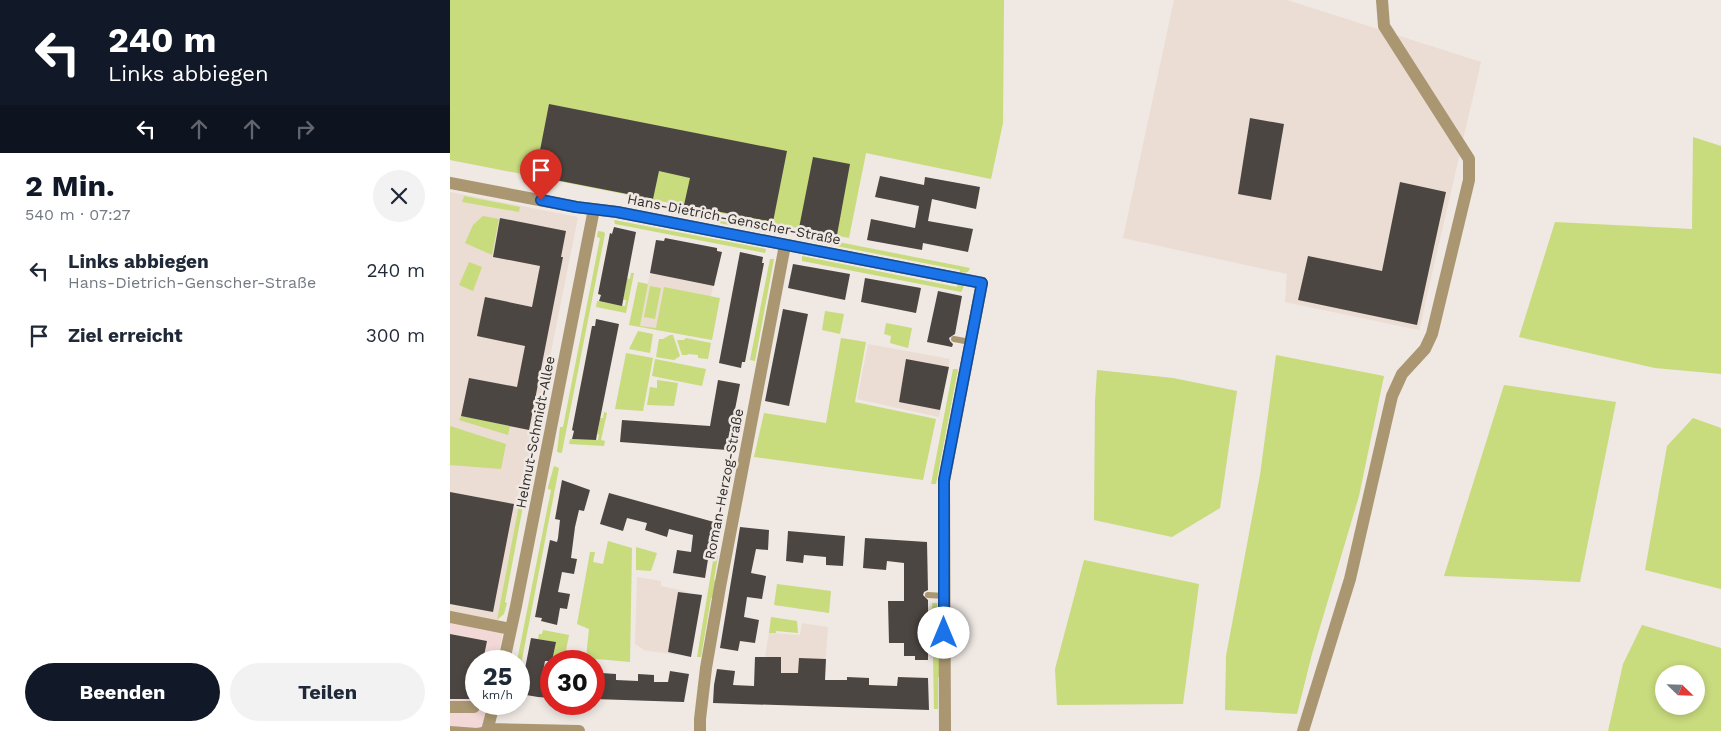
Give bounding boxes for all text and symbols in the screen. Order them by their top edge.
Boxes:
text: 240 m [108,19,217,61]
icon: left [25,20,90,85]
text: Links abbiegen [108,61,269,86]
icon: left [132,115,160,143]
icon: ahead [185,115,213,143]
icon: ahead [238,115,266,143]
icon: right [291,115,319,143]
pin [520,149,562,200]
icon: arrive [527,156,555,184]
text: 2 Min. [25,168,115,203]
button: close [373,170,425,222]
street label: Hans-Dietrich-Genscher-Straße [626,190,842,248]
text: 540 m · 07:27 [25,205,131,224]
text: Links abbiegen [68,250,209,273]
icon: left [25,257,53,285]
text: 240 m [366,259,425,282]
text: Hans-Dietrich-Genscher-Straße [68,273,316,292]
icon: arrive [25,322,53,350]
text: Ziel erreicht [68,324,183,347]
text: 300 m [366,324,425,347]
street label: Helmut-Schmidt-Allee [512,354,558,510]
street label: Roman-Herzog-Straße [702,407,746,561]
position arrow [917,606,969,658]
speed limit sign: 30 [540,650,605,715]
text: 25 [483,662,512,691]
button: Beenden [25,663,220,721]
button: Teilen [230,663,425,721]
north arrow [1655,665,1705,715]
map controls [1655,665,1705,715]
text: km/h [482,688,513,702]

